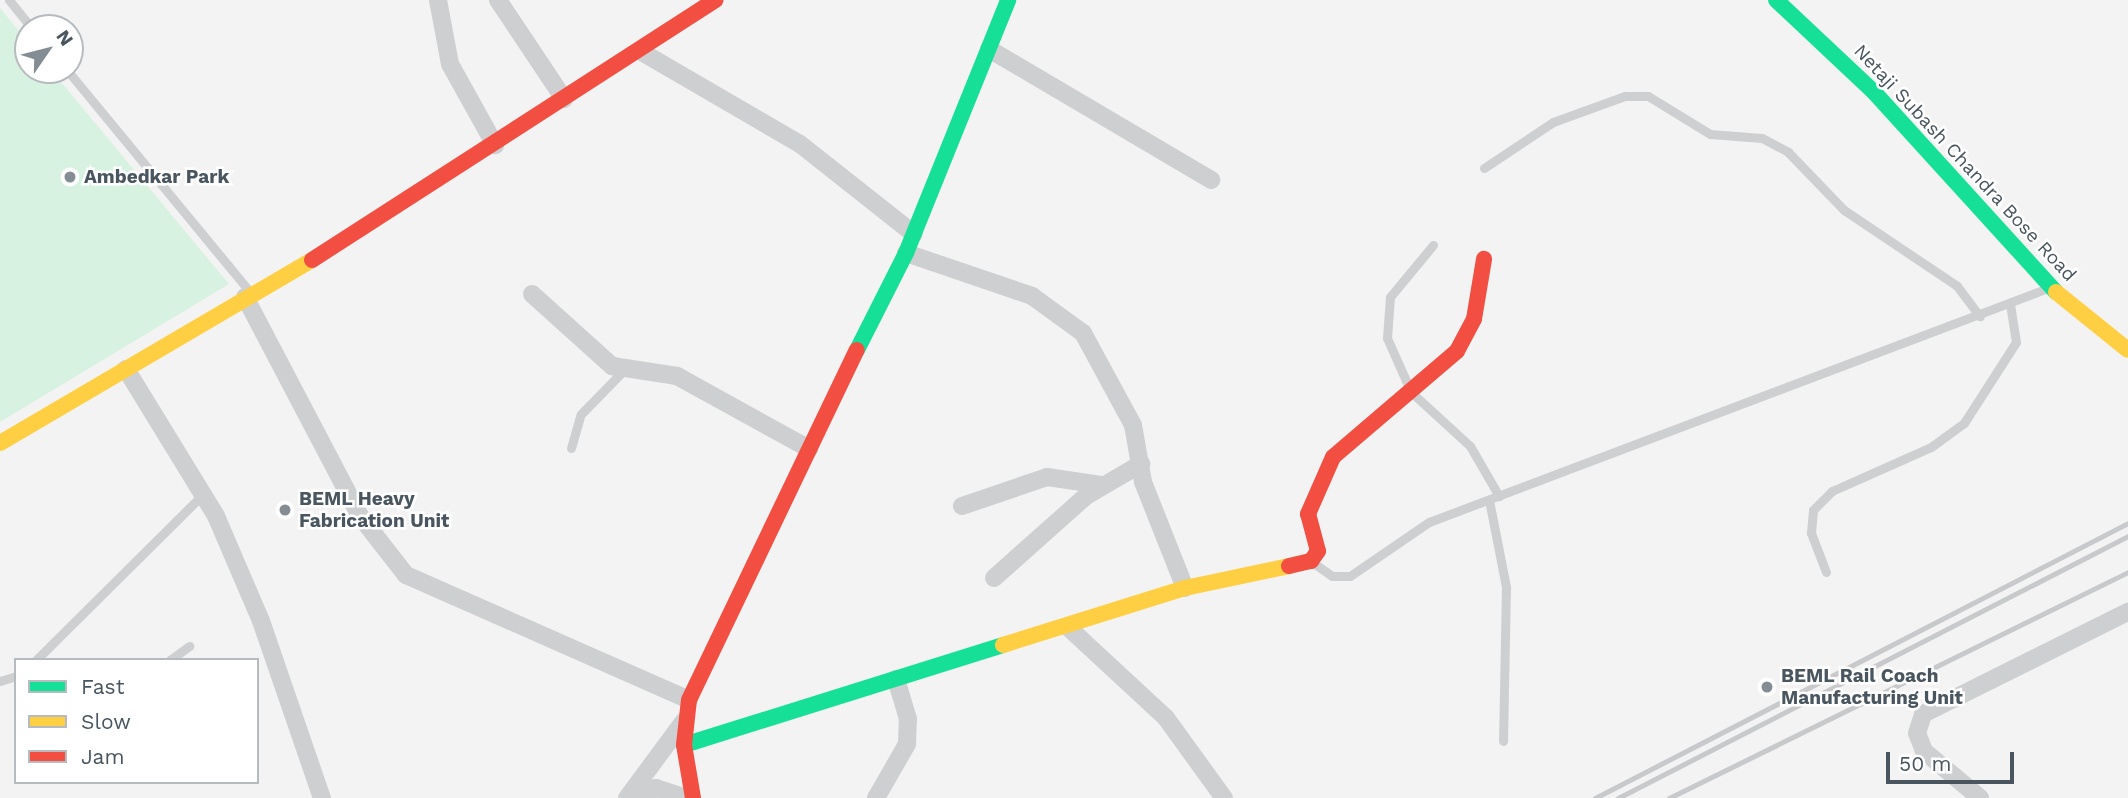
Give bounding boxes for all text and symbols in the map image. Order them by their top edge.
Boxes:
north arrow [14,14,84,84]
text: N [52,25,78,50]
street label: Netaji Subash Chandra Bose Road [1849,40,2081,286]
place label: Ambedkar Park [84,166,230,188]
marker: Ambedkar Park [62,169,78,185]
place label: BEML Heavy Fabrication Unit [299,488,449,532]
marker: BEML Heavy Fabrication Unit [277,502,293,518]
legend [14,658,259,784]
place label: BEML Rail Coach Manufacturing Unit [1781,665,1963,709]
text: Fast [81,674,125,699]
marker: BEML Rail Coach Manufacturing Unit [1759,679,1775,695]
text: Slow [81,709,131,734]
scale bar [1890,738,2018,782]
text: Jam [81,744,124,769]
text: 50 m [1899,751,1951,776]

